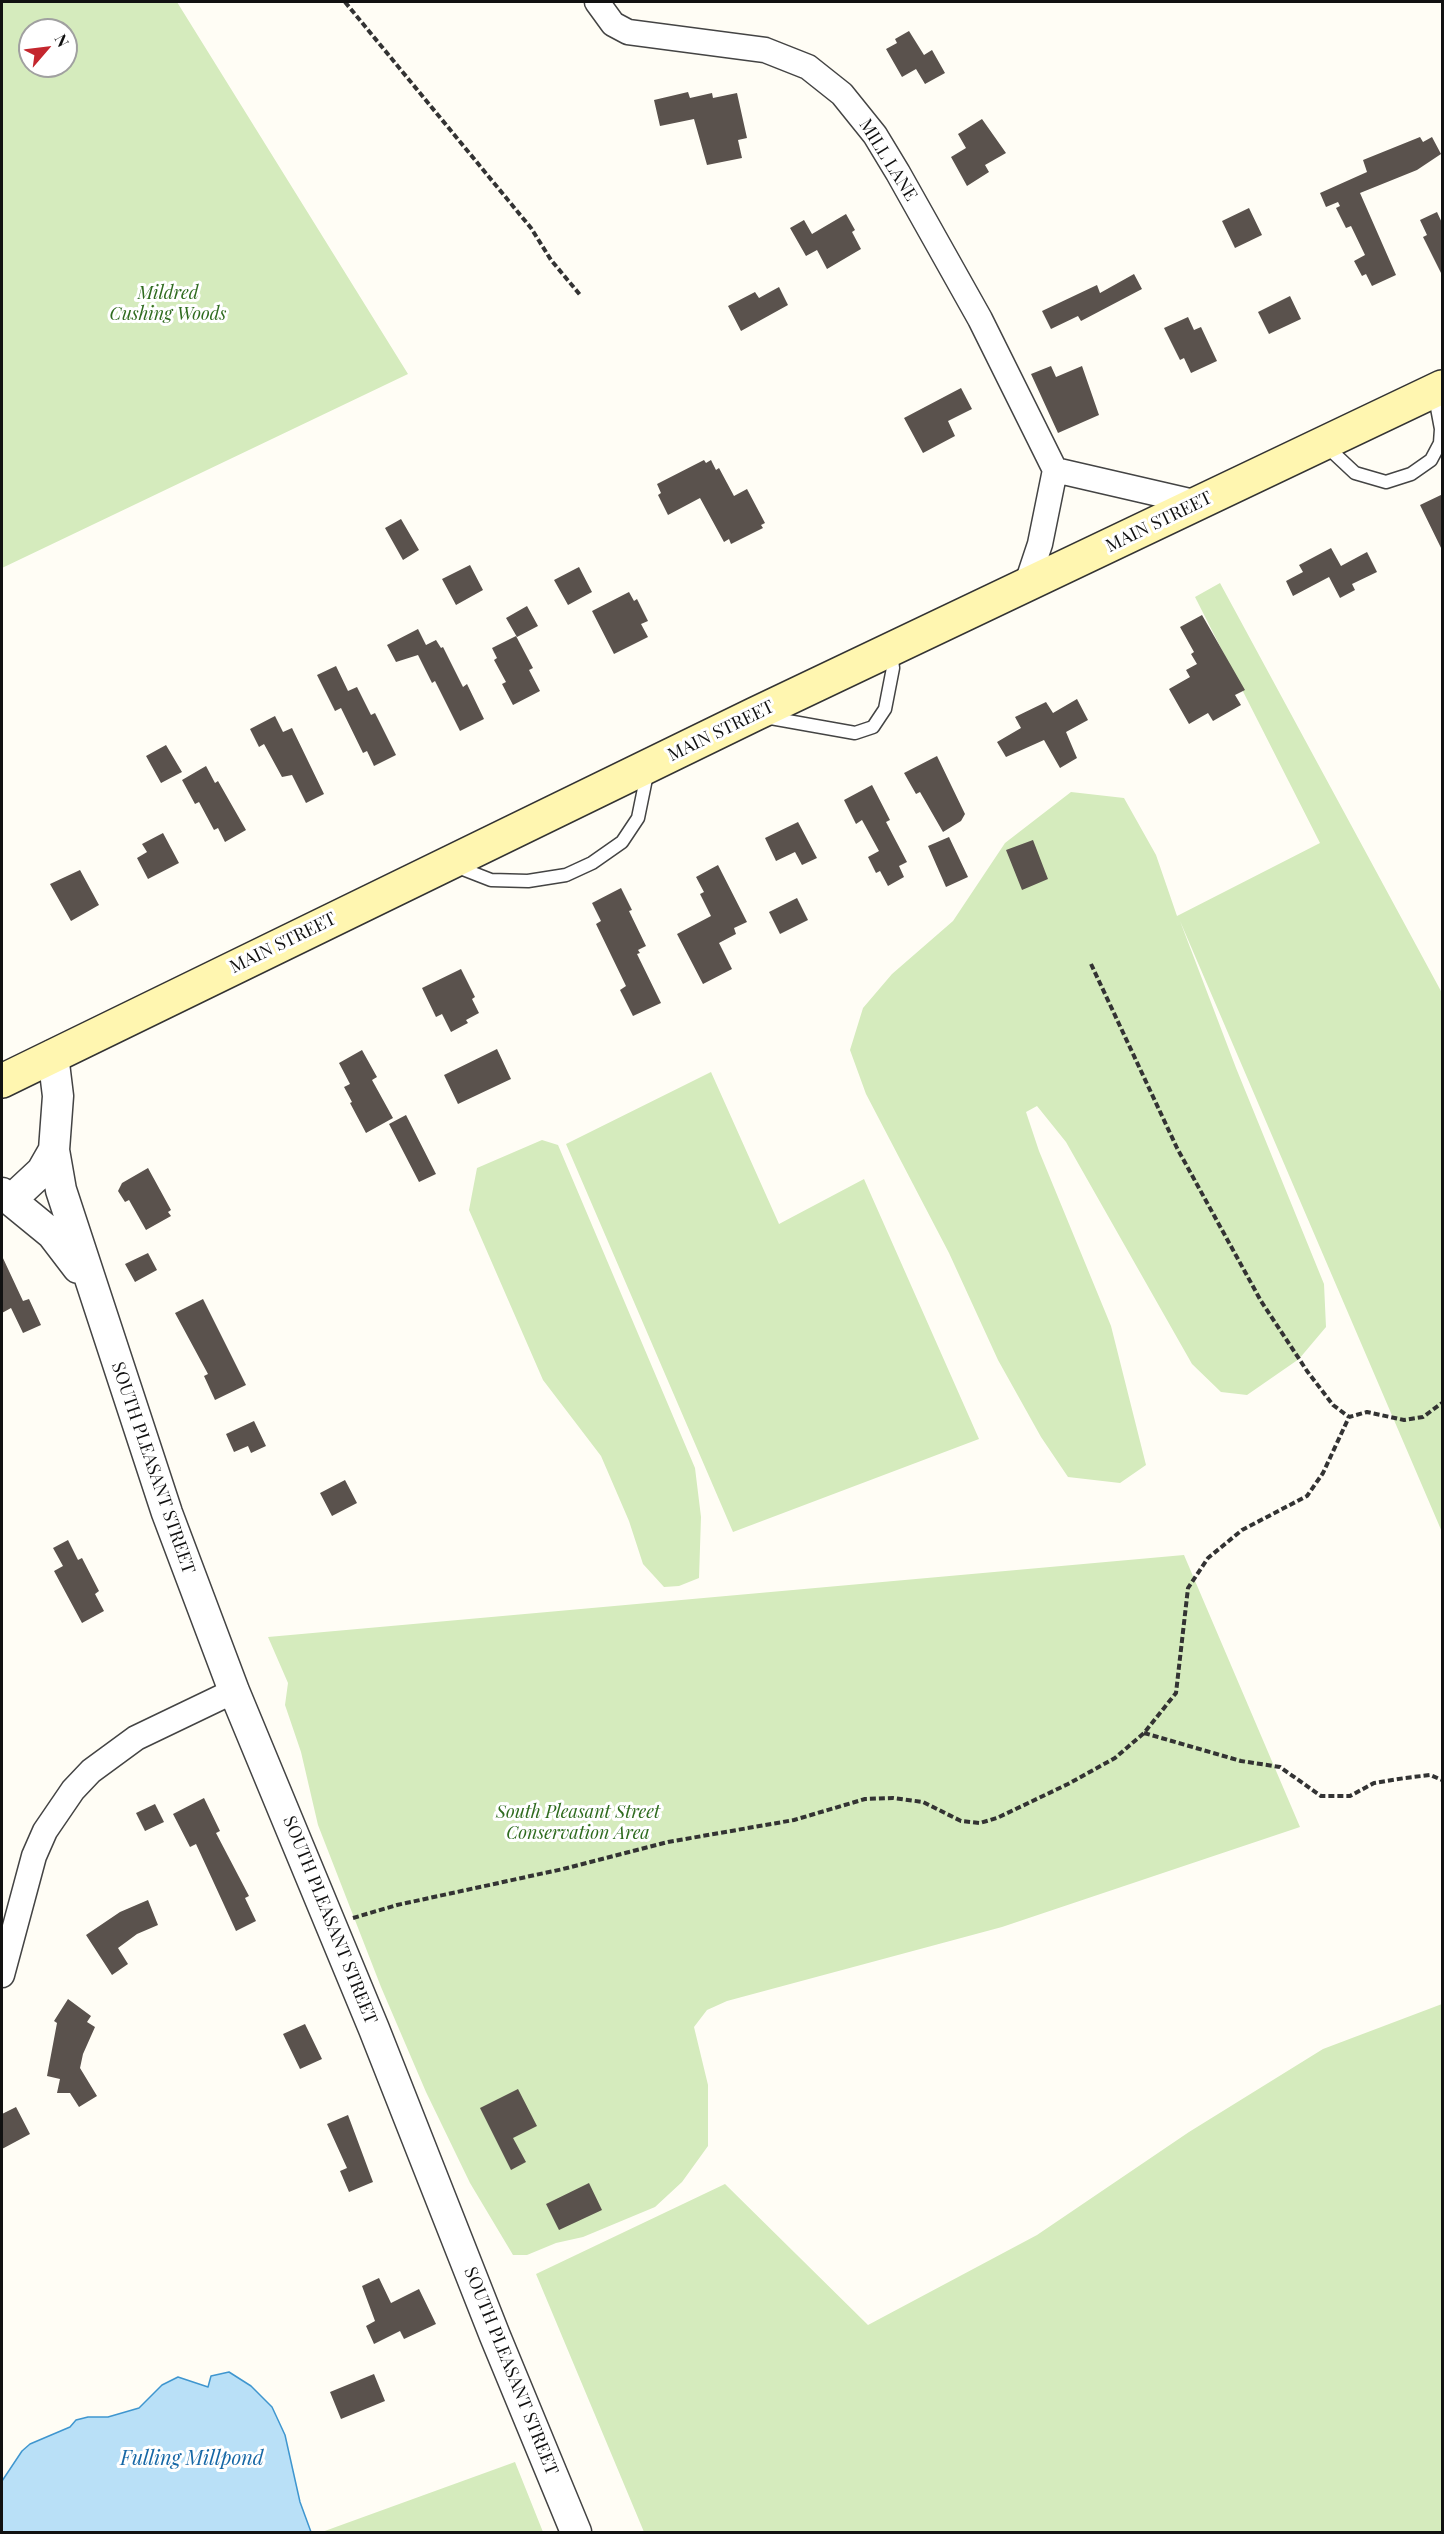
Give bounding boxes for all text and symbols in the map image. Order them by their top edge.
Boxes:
north arrow [18,18,78,78]
text: N [51,30,75,50]
street label: MILL LANE [854,115,922,205]
park label: Mildred Cushing Woods [110,282,226,324]
street label: MAIN STREET [1102,487,1216,557]
street label: MAIN STREET [664,696,778,766]
street label: MAIN STREET [226,908,340,978]
street label: SOUTH PLEASANT STREET [107,1359,199,1577]
park label: South Pleasant Street Conservation Area [496,1801,660,1844]
street label: SOUTH PLEASANT STREET [278,1813,382,2027]
street label: SOUTH PLEASANT STREET [459,2264,563,2478]
water label: Fulling Millpond [120,2447,264,2471]

